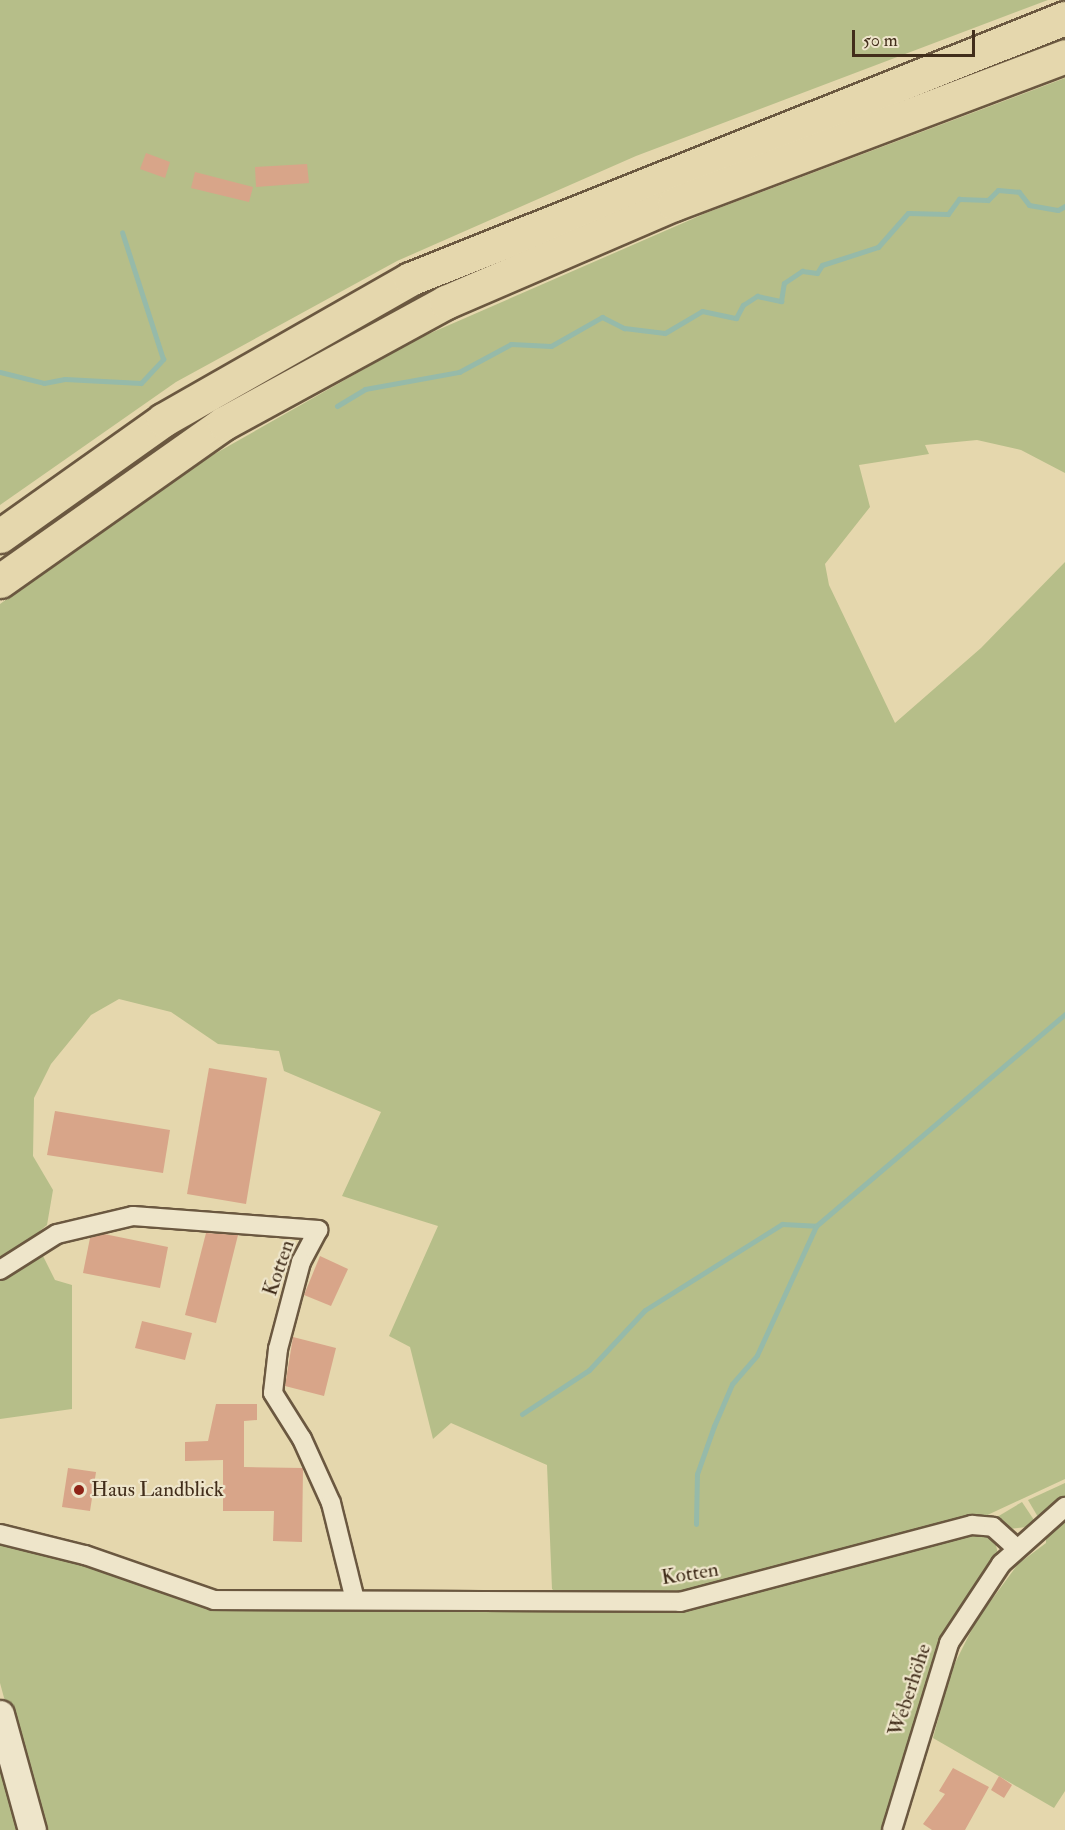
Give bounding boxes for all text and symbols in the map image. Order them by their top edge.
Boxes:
scale bar [855,18,978,56]
text: 50 m [863,29,898,52]
street label: Kotten [258,1237,300,1299]
place label: Haus Landblick [91,1477,224,1503]
marker: Haus Landblick [72,1483,86,1497]
street label: Kotten [660,1557,720,1591]
street label: Weberhöhe [883,1641,937,1739]

